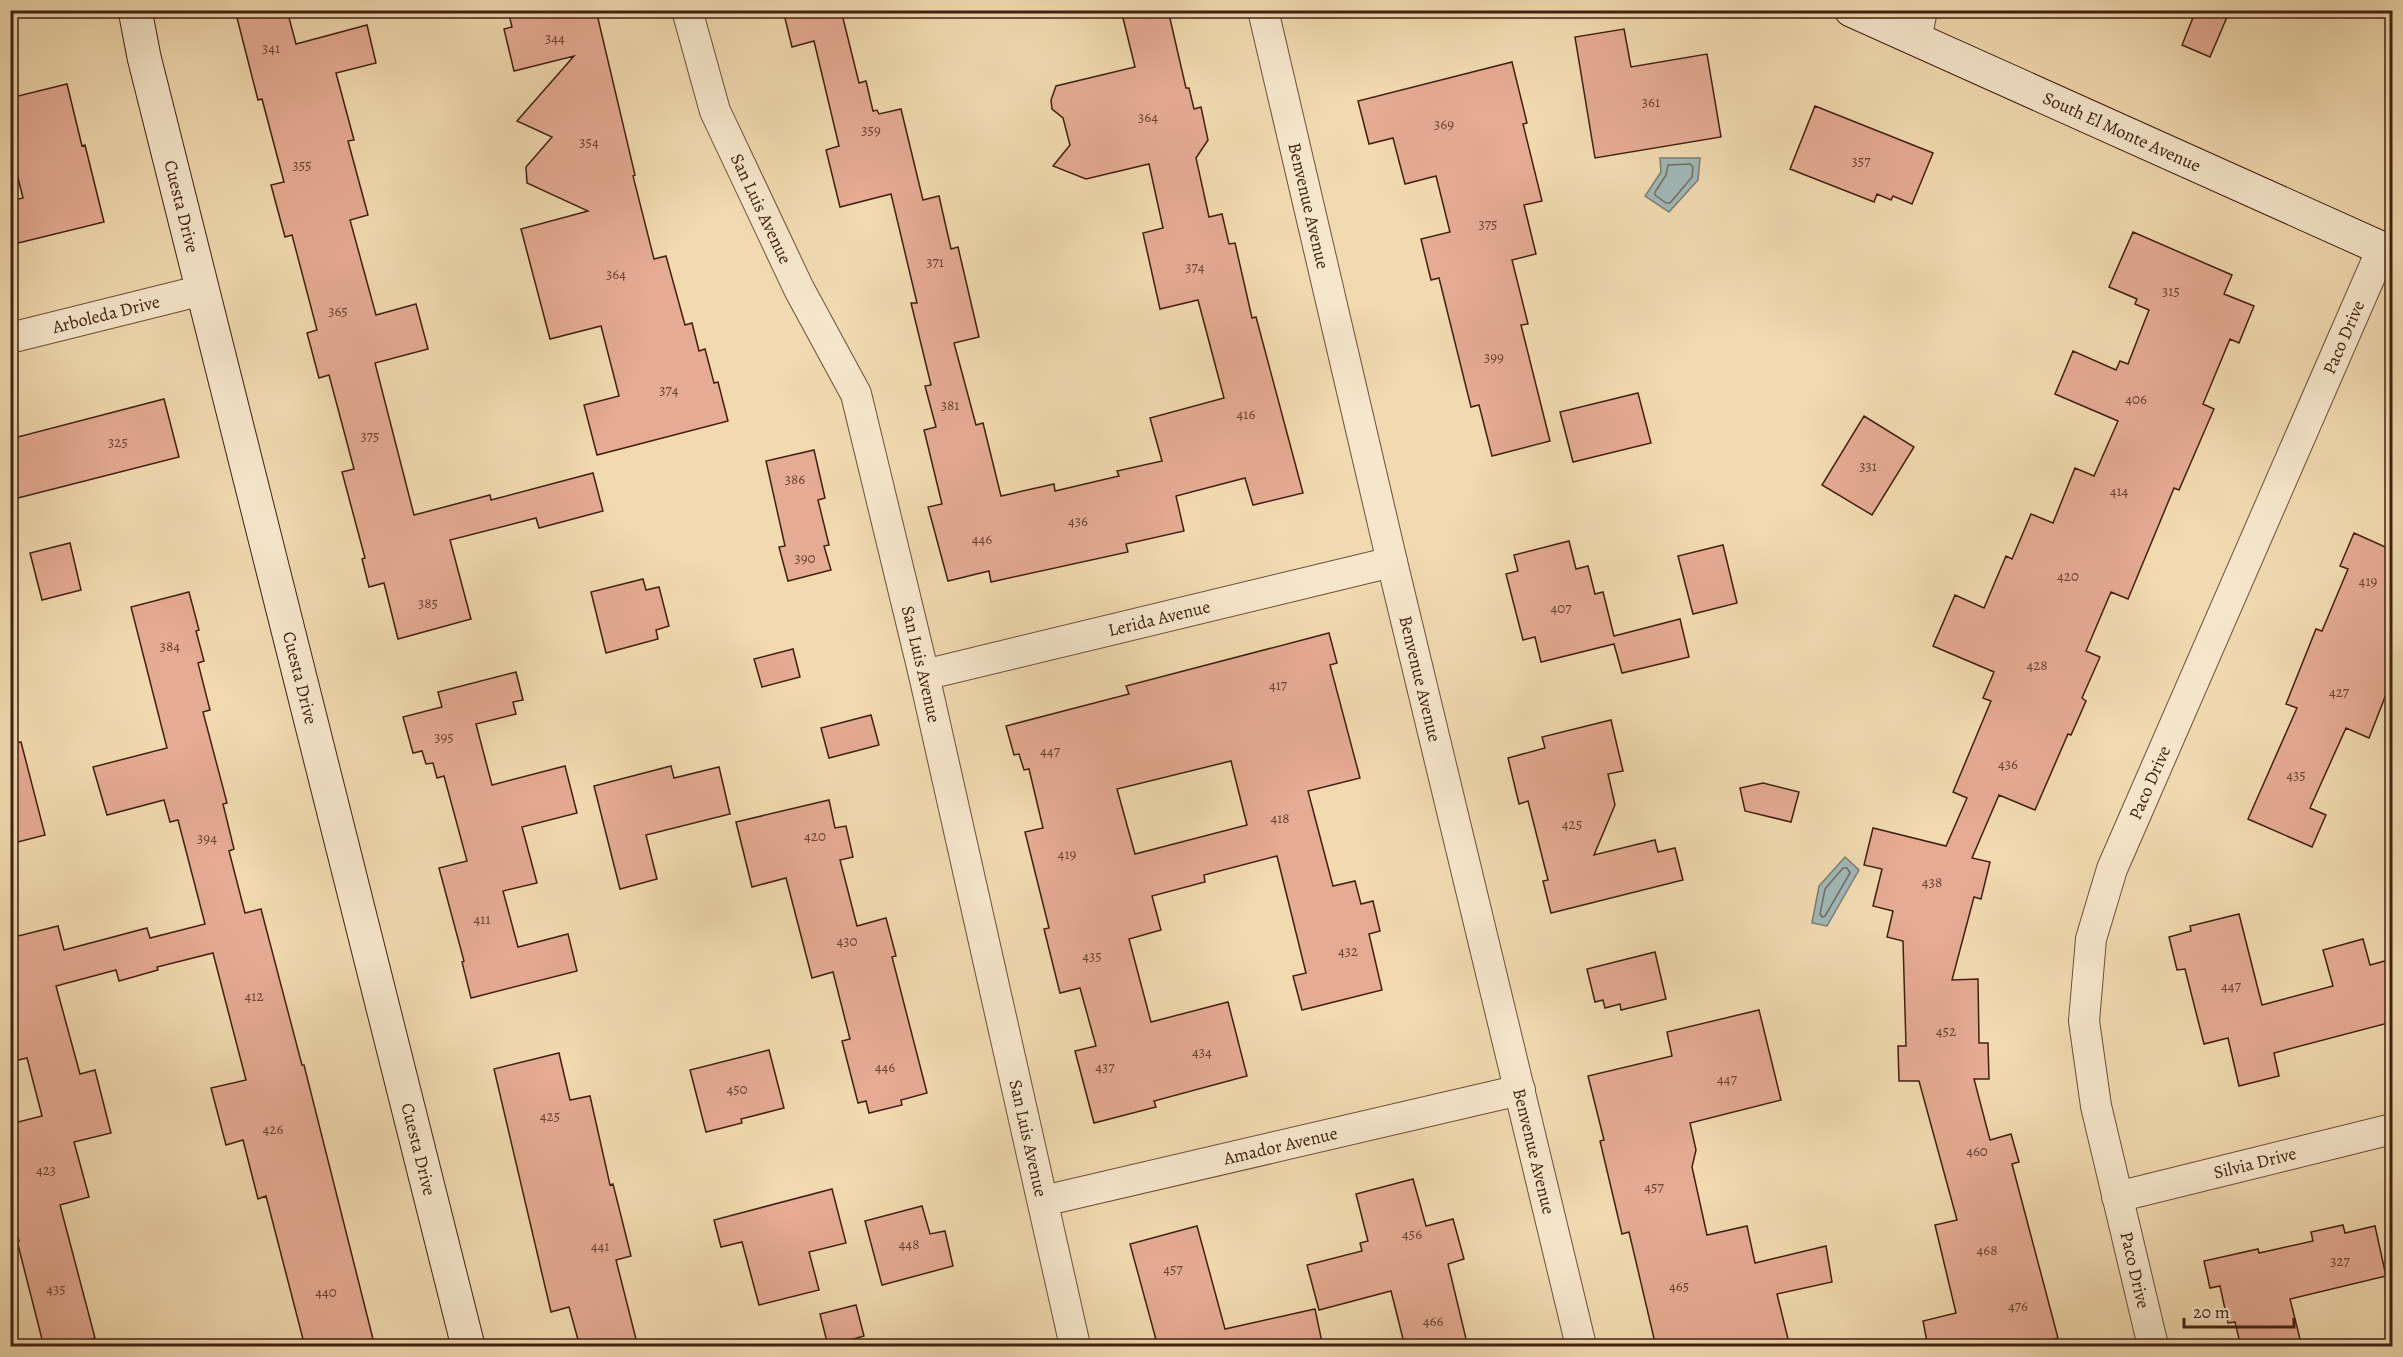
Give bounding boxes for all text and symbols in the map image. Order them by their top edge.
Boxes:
house number: 344 [545,28,565,48]
house number: 341 [262,38,280,58]
street label: South El Monte Avenue [2039,86,2205,178]
house number: 361 [1642,92,1660,112]
house number: 364 [1138,107,1158,127]
house number: 369 [1434,114,1454,134]
house number: 359 [861,120,881,140]
house number: 354 [579,132,599,152]
street label: Benvenue Avenue [1282,140,1335,271]
street label: San Luis Avenue [725,150,798,268]
house number: 357 [1852,151,1871,171]
house number: 355 [292,155,312,175]
street label: Cuesta Drive [158,158,205,255]
house number: 375 [1479,214,1498,234]
house number: 371 [926,252,944,272]
house number: 374 [1185,257,1205,277]
house number: 364 [606,264,626,284]
house number: 315 [2162,281,2180,301]
street label: Arboleda Drive [49,289,162,339]
street label: Paco Drive [2317,296,2370,378]
house number: 365 [328,301,348,321]
house number: 399 [1484,347,1504,367]
house number: 374 [659,380,679,400]
house number: 406 [2125,389,2147,409]
house number: 381 [941,395,959,415]
house number: 416 [1237,404,1255,424]
house number: 375 [361,426,380,446]
house number: 325 [108,432,128,452]
house number: 331 [1859,456,1877,476]
house number: 386 [785,469,805,489]
house number: 414 [2110,481,2129,501]
house number: 436 [1068,511,1088,531]
house number: 446 [972,529,992,549]
house number: 390 [794,548,816,568]
house number: 420 [2057,566,2079,586]
house number: 419 [2359,571,2378,591]
house number: 385 [418,593,438,613]
street label: Lerida Avenue [1106,594,1213,642]
house number: 407 [1550,598,1572,618]
street label: San Luis Avenue [896,603,946,725]
street label: Benvenue Avenue [1393,613,1447,744]
street label: Cuesta Drive [277,629,323,727]
house number: 384 [160,636,180,656]
house number: 428 [2026,655,2048,675]
house number: 417 [1269,675,1288,695]
house number: 427 [2329,682,2350,702]
house number: 395 [434,727,454,747]
house number: 447 [1040,741,1061,761]
street label: Paco Drive [2123,742,2176,823]
house number: 436 [1998,754,2018,774]
house number: 435 [2286,765,2306,785]
house number: 418 [1270,808,1290,828]
house number: 425 [1562,814,1582,834]
house number: 420 [804,826,826,846]
house number: 394 [197,828,217,848]
house number: 419 [1058,844,1077,864]
house number: 438 [1922,872,1942,892]
house number: 411 [473,909,491,929]
house number: 430 [836,931,858,951]
house number: 432 [1338,941,1358,961]
house number: 435 [1082,946,1102,966]
house number: 447 [2221,976,2242,996]
house number: 412 [244,986,264,1006]
house number: 452 [1936,1021,1956,1041]
house number: 434 [1192,1042,1212,1062]
house number: 446 [875,1057,895,1077]
house number: 437 [1095,1057,1115,1077]
house number: 447 [1717,1069,1738,1089]
street label: San Luis Avenue [1003,1077,1053,1199]
house number: 450 [726,1079,748,1099]
street label: Benvenue Avenue [1507,1086,1561,1217]
street label: Cuesta Drive [395,1100,442,1198]
house number: 425 [540,1106,560,1126]
house number: 426 [263,1119,283,1139]
street label: Amador Avenue [1220,1121,1340,1171]
house number: 460 [1966,1141,1988,1161]
street label: Silvia Drive [2211,1141,2299,1185]
house number: 423 [36,1160,56,1180]
house number: 457 [1644,1177,1664,1197]
house number: 456 [1402,1224,1422,1244]
street label: Paco Drive [2115,1229,2155,1311]
house number: 448 [899,1234,919,1254]
house number: 441 [591,1236,609,1256]
house number: 468 [1976,1240,1998,1260]
house number: 327 [2330,1251,2351,1271]
house number: 457 [1163,1259,1183,1279]
house number: 465 [1669,1276,1689,1296]
house number: 435 [46,1279,66,1299]
house number: 440 [315,1282,337,1302]
scale bar [2184,1291,2294,1329]
house number: 476 [2008,1296,2028,1316]
text: 20 m [2193,1300,2230,1324]
house number: 466 [1423,1311,1443,1331]

